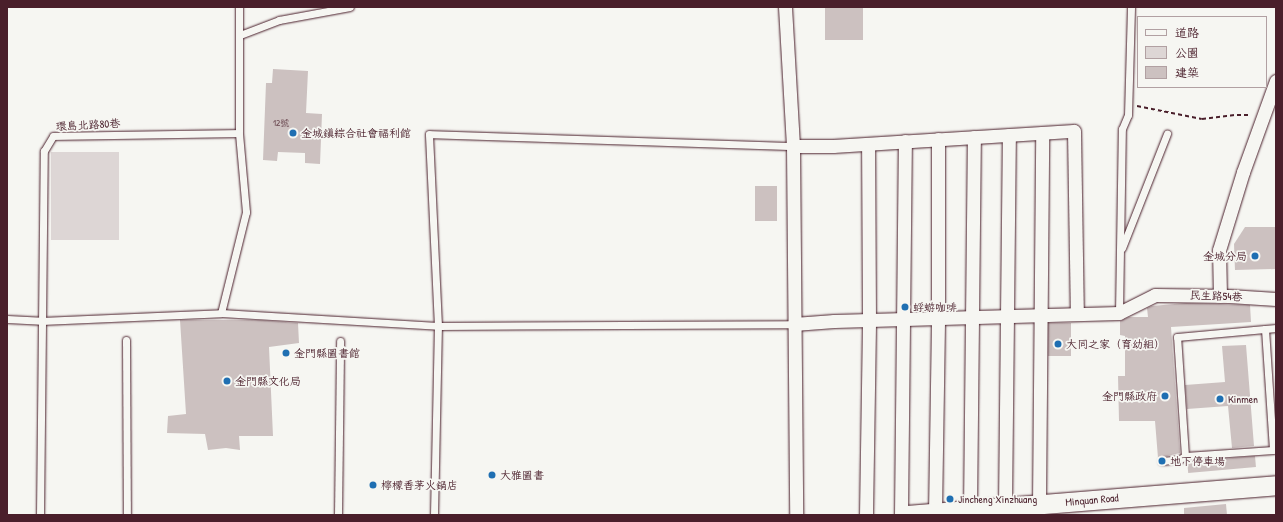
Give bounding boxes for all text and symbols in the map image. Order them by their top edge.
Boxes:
legend [1137,16,1267,88]
text: 道路 [1175,24,1199,41]
text: 公園 [1175,44,1199,61]
text: 建築 [1175,64,1199,81]
street label: 環島北路80巷 [55,117,121,133]
house number: 12號 [273,118,289,128]
place label: 金城鎮綜合社會福利館 [301,126,411,140]
marker: 金城鎮綜合社會福利館 [288,128,298,138]
place label: 金城分局 [1203,249,1247,263]
marker: 金城分局 [1250,251,1260,261]
street label: 民生路54巷 [1189,288,1243,304]
place label: 蜉蝣咖啡 [913,300,957,314]
marker: 蜉蝣咖啡 [900,302,910,312]
place label: 大同之家（育幼組） [1066,337,1165,351]
marker: 大同之家（育幼組） [1053,339,1063,349]
place label: 金門縣圖書館 [294,346,360,360]
marker: 金門縣圖書館 [281,348,291,358]
place label: 金門縣文化局 [235,374,301,388]
marker: 金門縣文化局 [222,376,232,386]
place label: 金門縣政府 [1102,389,1157,403]
marker: 金門縣政府 [1160,391,1170,401]
place label: Kinmen [1228,392,1258,406]
marker: Kinmen [1215,394,1225,404]
place label: 地下停車場 [1170,454,1225,468]
marker: 地下停車場 [1157,456,1167,466]
place label: 大雅圖書 [500,468,544,482]
marker: 大雅圖書 [487,470,497,480]
place label: 檸檬香茅火鍋店 [381,478,458,492]
marker: 檸檬香茅火鍋店 [368,480,378,490]
street label: Minquan Road [1065,491,1119,509]
place label: Jincheng Xinzhuang [958,492,1037,506]
marker: Jincheng Xinzhuang [945,494,955,504]

